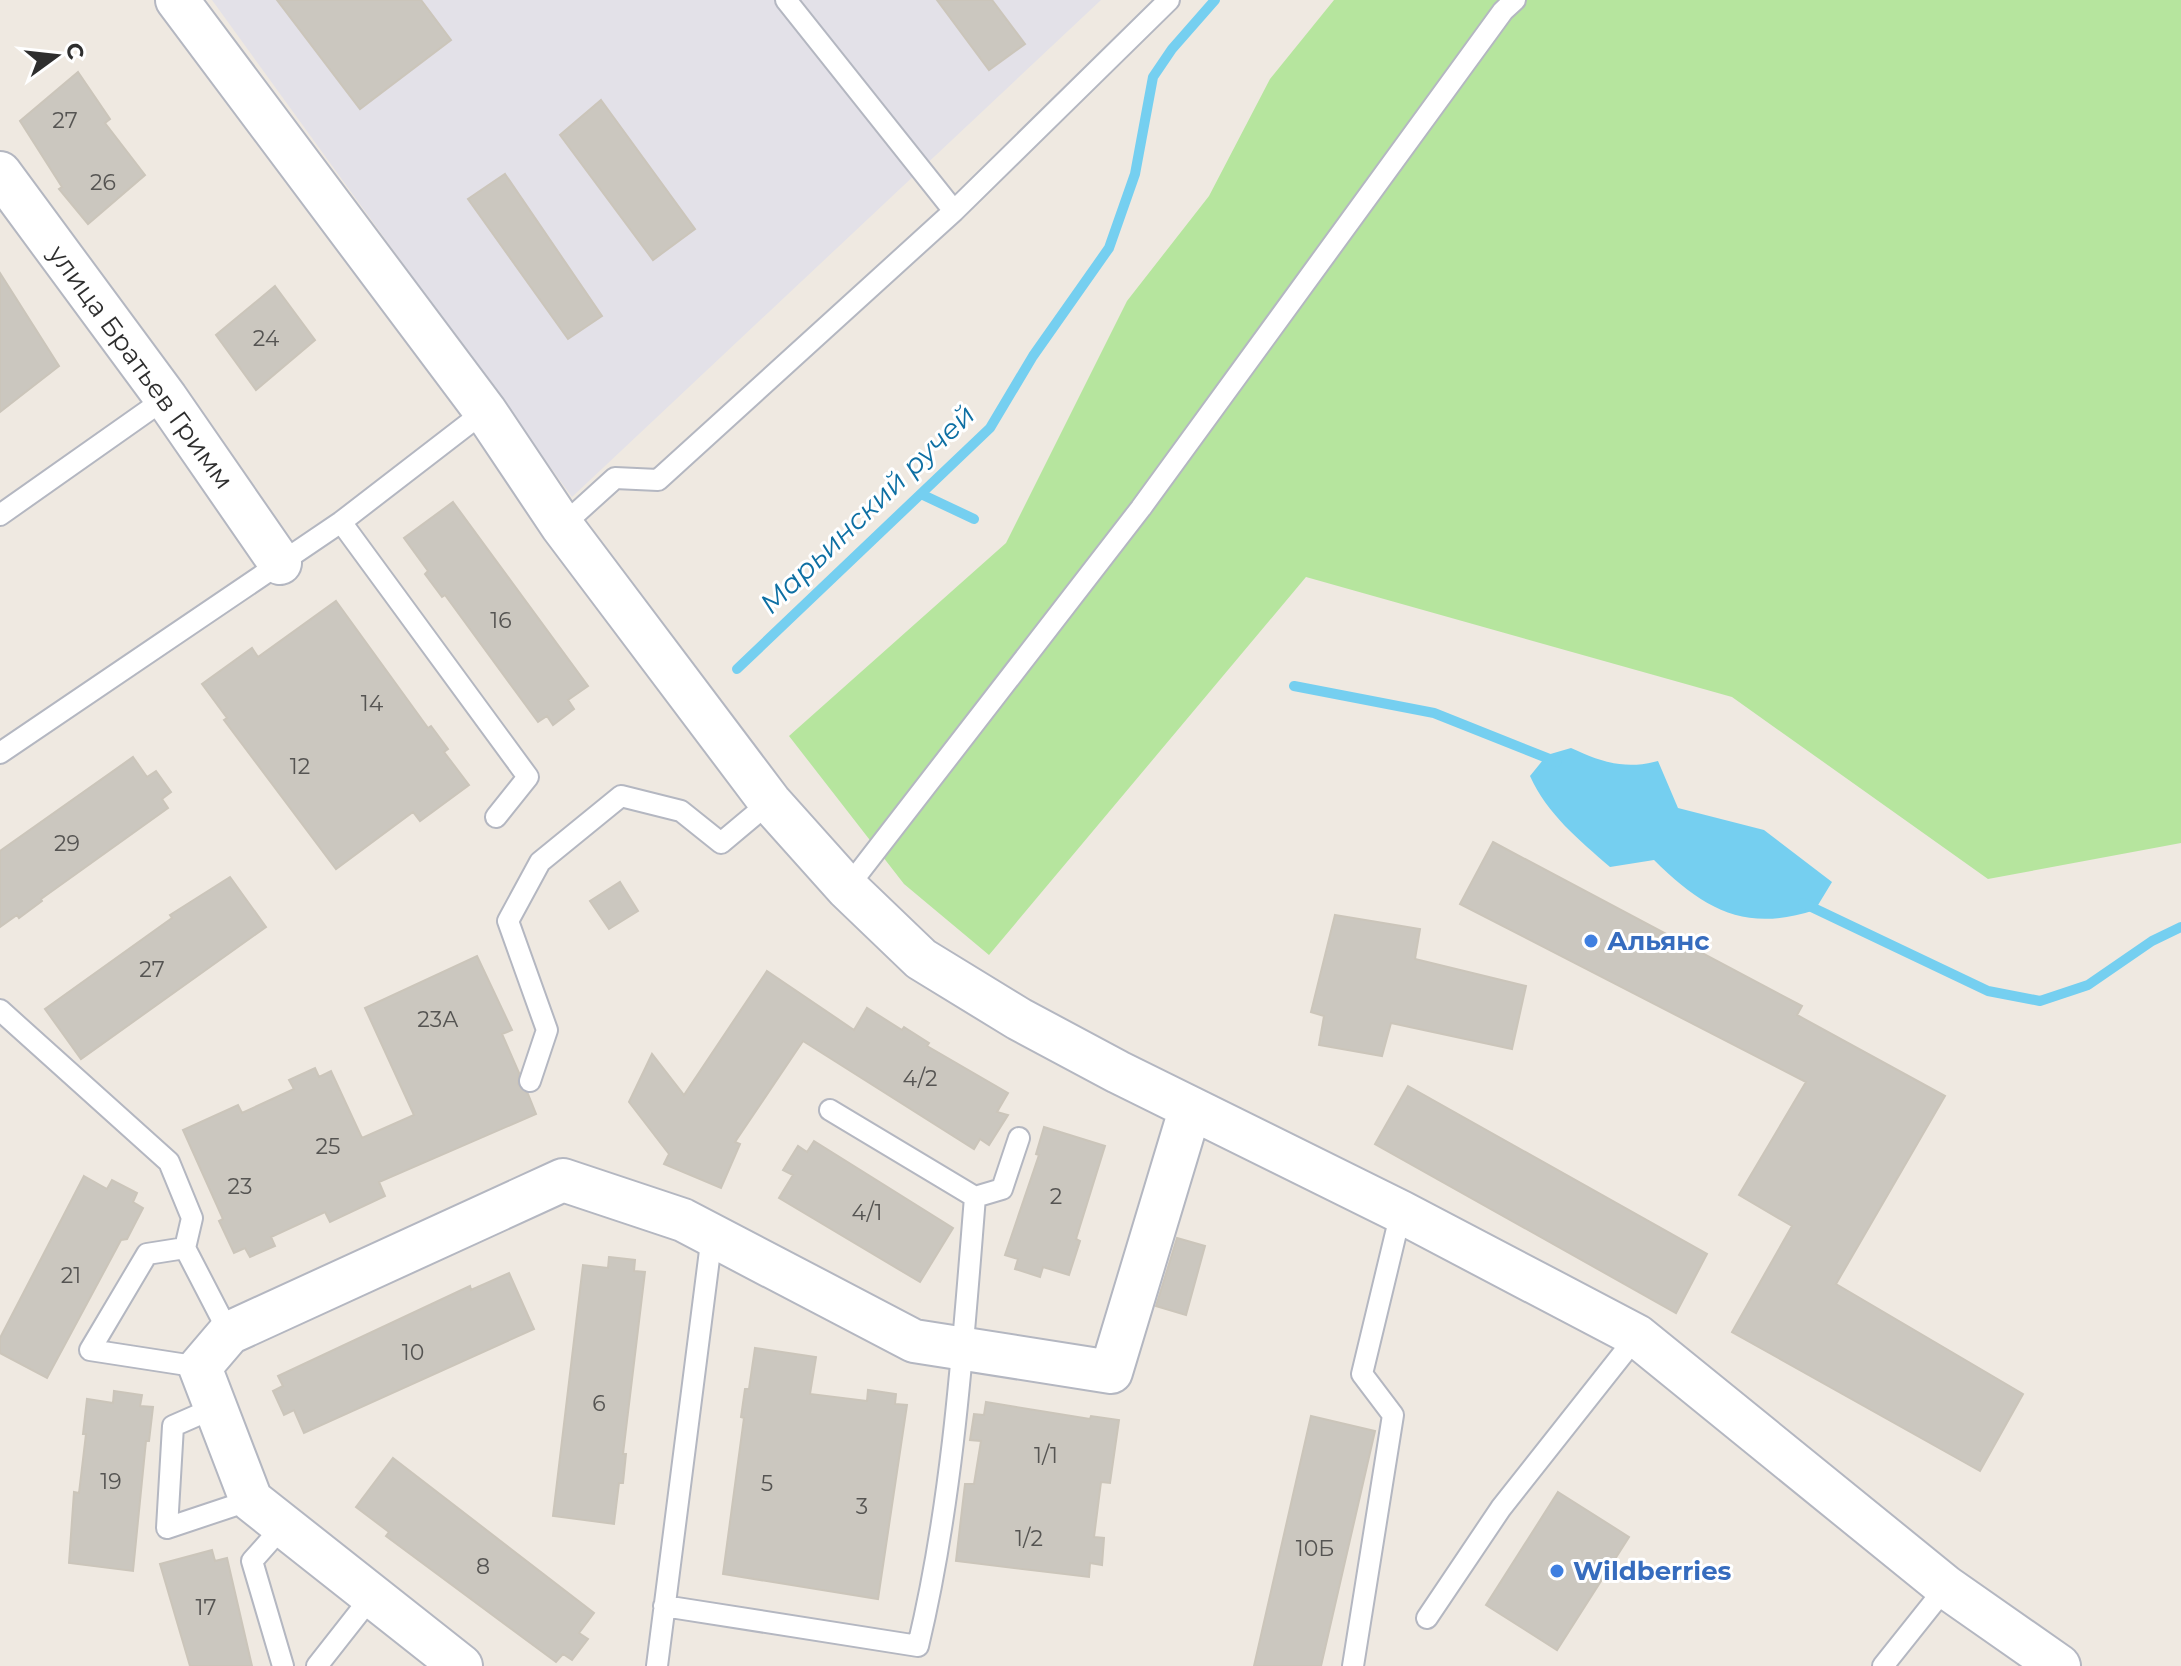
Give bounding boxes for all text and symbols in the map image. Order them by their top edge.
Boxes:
north arrow [16,16,96,96]
text: С [60,40,90,62]
house number: 27 [52,107,78,134]
house number: 26 [90,169,116,196]
street label: улица Братьев Гримм [41,238,240,495]
house number: 24 [253,325,280,352]
water label: Марьинский ручей [752,398,982,620]
house number: 16 [490,607,512,634]
house number: 14 [361,690,384,717]
house number: 12 [290,753,310,780]
house number: 29 [54,830,80,857]
place label: Альянс [1607,925,1710,957]
marker: Альянс [1582,932,1600,950]
house number: 27 [139,956,165,983]
house number: 23А [417,1006,459,1033]
house number: 4/2 [902,1065,938,1092]
house number: 25 [316,1133,340,1160]
house number: 23 [228,1173,252,1200]
house number: 2 [1050,1183,1062,1210]
house number: 4/1 [851,1199,883,1226]
house number: 21 [61,1262,81,1289]
house number: 10 [402,1339,424,1366]
house number: 6 [592,1390,606,1417]
house number: 1/1 [1034,1442,1058,1469]
house number: 19 [100,1468,122,1495]
house number: 5 [761,1470,773,1497]
house number: 3 [856,1493,868,1520]
house number: 1/2 [1015,1525,1043,1552]
house number: 10Б [1296,1535,1334,1562]
house number: 8 [476,1553,490,1580]
place label: Wildberries [1573,1555,1732,1587]
marker: Wildberries [1548,1562,1566,1580]
house number: 17 [196,1594,216,1621]

